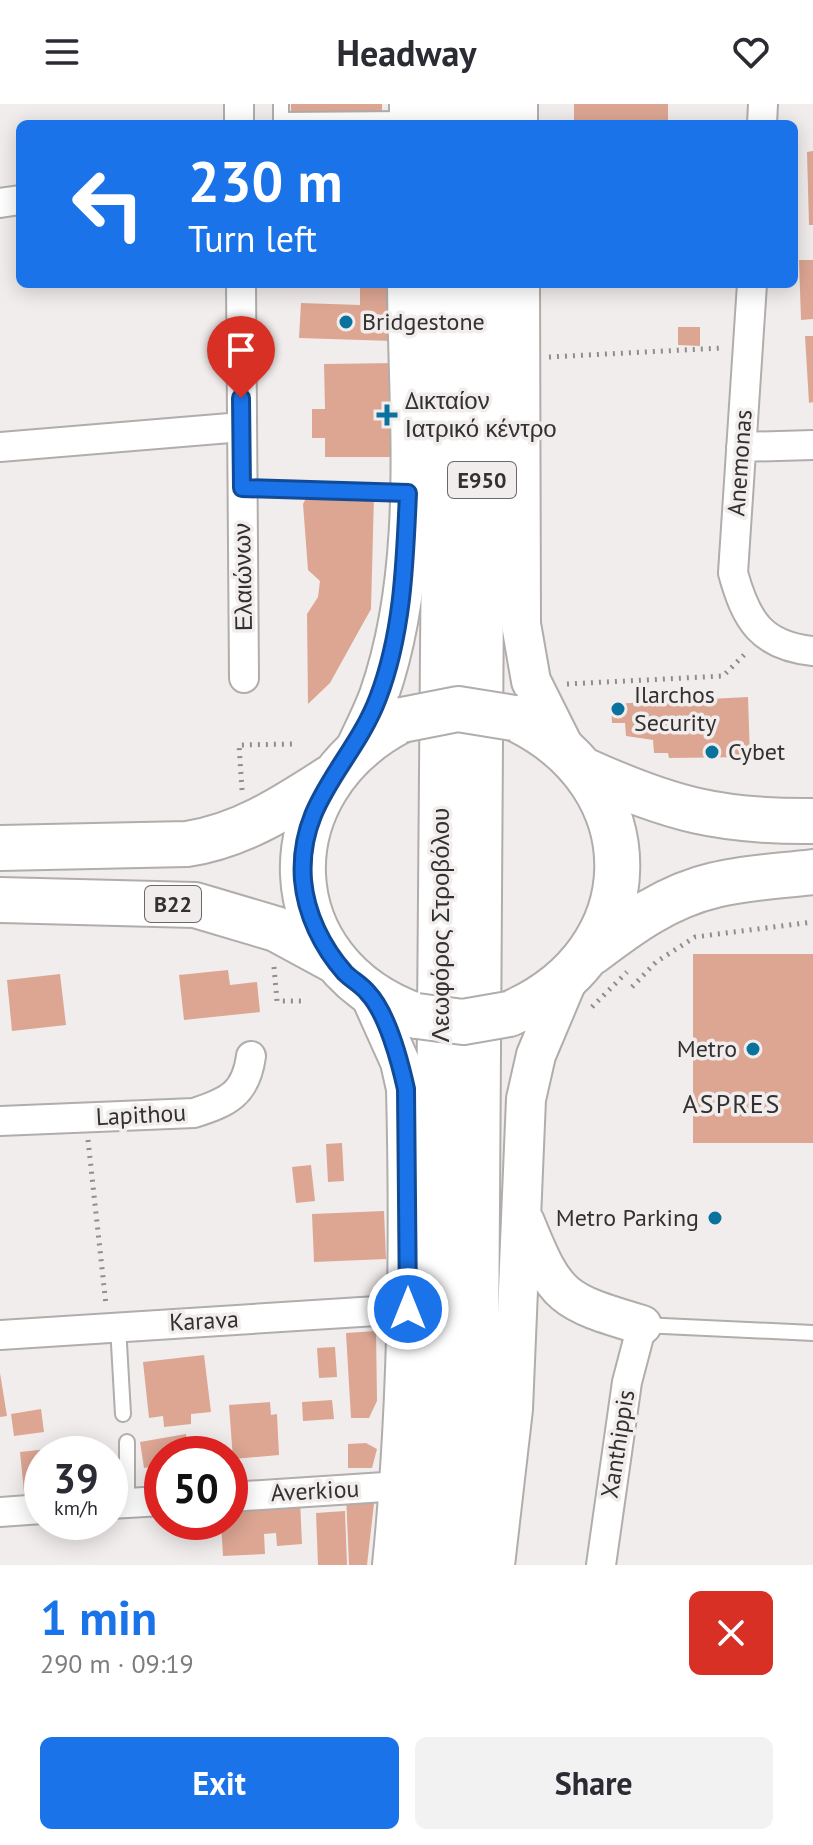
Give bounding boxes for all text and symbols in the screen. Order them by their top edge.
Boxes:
text: Headway [336,29,477,76]
icon: menu [40,30,84,74]
icon: heart [729,30,773,74]
text: 230 m [188,145,343,217]
icon: left [56,152,160,256]
text: Turn left [188,215,317,262]
place label: Bridgestone [362,306,485,337]
marker: Bridgestone [337,313,355,331]
pin [207,316,275,398]
icon: arrive [219,328,263,372]
place label: Δικταίον Ιατρικό κέντρο [405,385,557,444]
marker: Δικταίον Ιατρικό κέντρο [376,404,398,426]
street label: Anemonas [720,409,759,517]
road number: E950 [448,462,516,498]
street label: Ελαιώνων [226,523,259,631]
place label: Ilarchos Security [634,679,716,738]
marker: Ilarchos Security [609,700,627,718]
place label: Cybet [728,736,785,767]
marker: Cybet [703,743,721,761]
street label: Λεωφόρος Στροβόλου [425,808,456,1042]
road number: B22 [145,886,201,922]
place label: Metro [677,1033,737,1064]
marker: Metro [744,1040,762,1058]
district label: ASPRES [683,1087,781,1120]
street label: Lapithou [95,1097,187,1132]
place label: Metro Parking [556,1202,699,1233]
marker: Metro Parking [706,1209,724,1227]
position arrow [366,1267,450,1351]
street label: Karava [168,1303,239,1338]
street label: Xanthippis [594,1387,641,1500]
speed limit sign: 50 [144,1436,248,1540]
text: 39 [53,1452,99,1504]
street label: Averkiou [270,1473,360,1508]
text: km/h [54,1495,98,1521]
text: 1 min [40,1586,157,1648]
button: close [689,1591,773,1675]
text: 290 m · 09:19 [40,1647,194,1680]
button: Exit [40,1737,399,1829]
button: Share [415,1737,773,1829]

